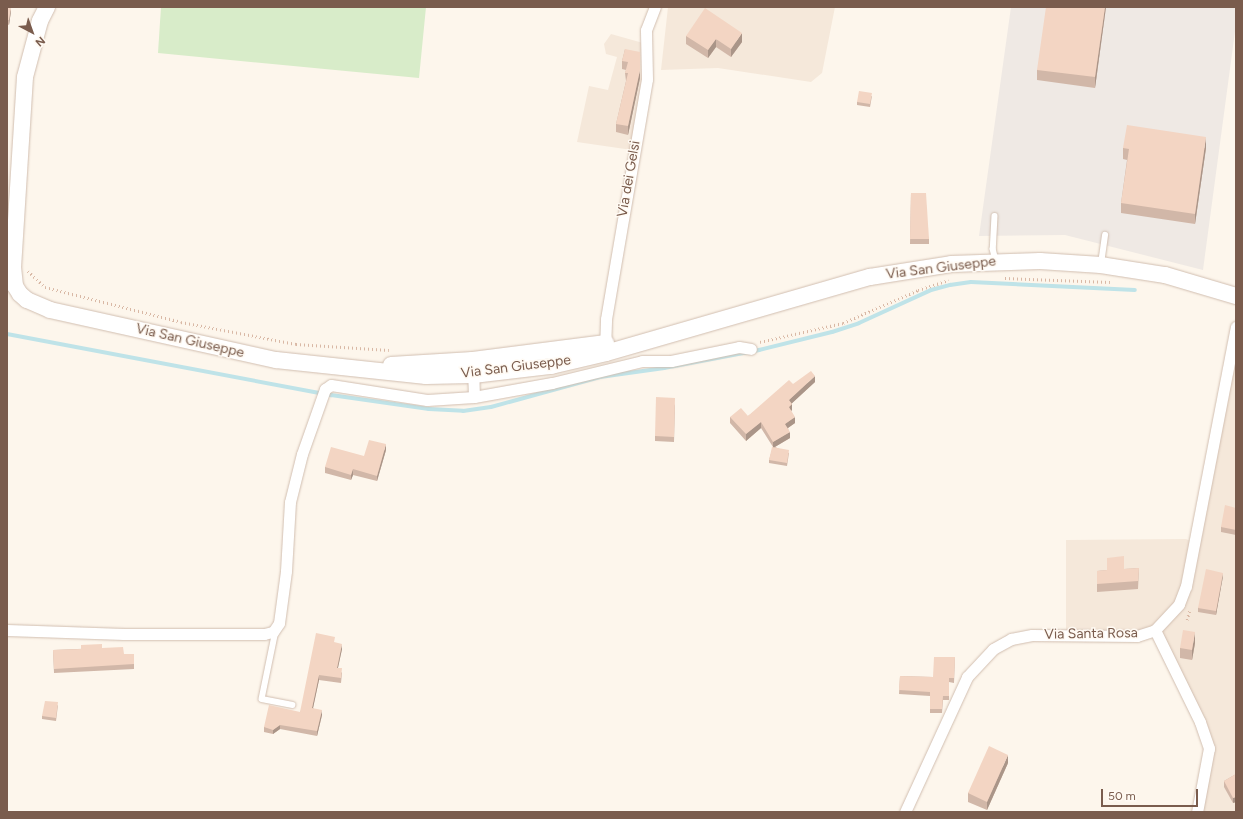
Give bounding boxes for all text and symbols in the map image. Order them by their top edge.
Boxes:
north arrow [12,12,52,52]
text: N [33,34,48,49]
street label: Via dei Gelsi [614,140,644,218]
street label: Via San Giuseppe [885,253,997,283]
street label: Via San Giuseppe [134,320,246,362]
street label: Via San Giuseppe [460,352,572,382]
street label: Via Santa Rosa [1044,625,1138,643]
scale bar [1103,781,1200,807]
text: 50 m [1108,789,1136,803]

